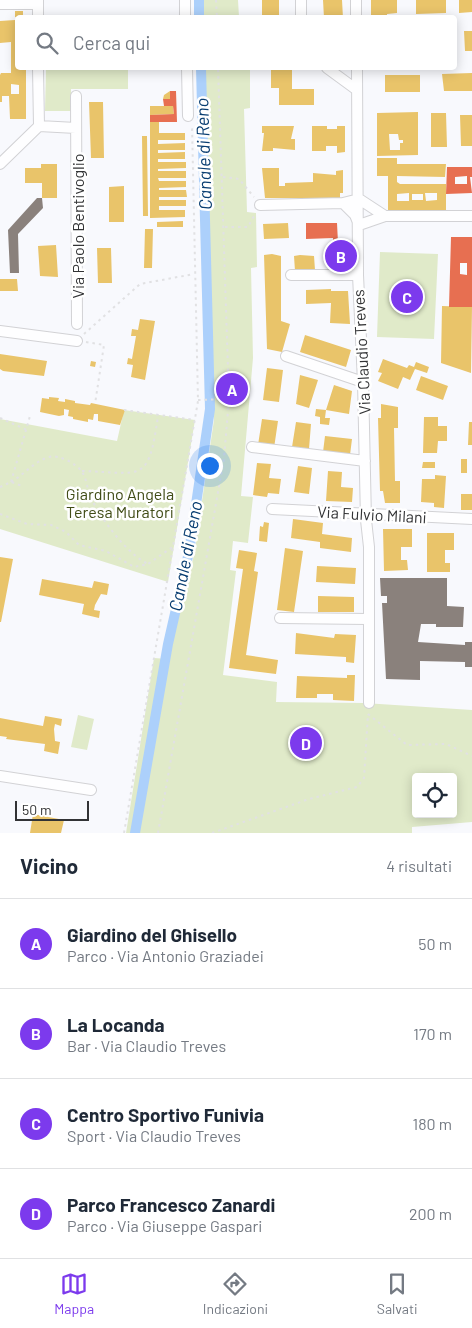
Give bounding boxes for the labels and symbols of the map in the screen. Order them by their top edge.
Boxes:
water label: Canale di Reno [190,98,216,210]
street label: Via Paolo Bentivoglio [68,154,87,298]
pin: B [325,237,357,275]
pin: C [391,278,423,316]
street label: Via Claudio Treves [348,289,374,415]
pin: A [216,370,248,408]
your location [197,453,223,479]
park label: Giardino Angela Teresa Muratori [66,484,174,521]
water label: Canale di Reno [164,499,206,613]
street label: Via Fulvio Milani [317,502,427,526]
pin: D [290,724,322,762]
scale bar [15,798,89,821]

